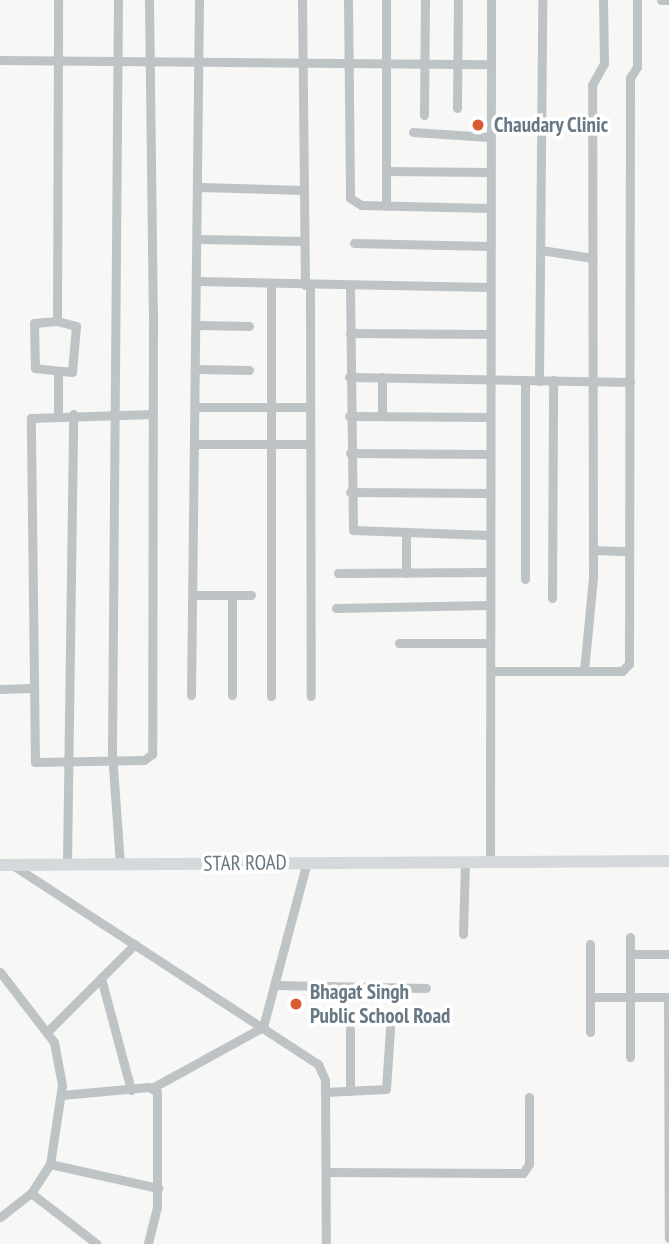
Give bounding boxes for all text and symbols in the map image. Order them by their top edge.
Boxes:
place label: Chaudary Clinic [494,112,609,138]
marker: Chaudary Clinic [468,115,488,135]
street label: STAR ROAD [203,850,287,876]
place label: Bhagat Singh Public School Road [310,979,451,1029]
marker: Bhagat Singh Public School Road [288,996,304,1012]

